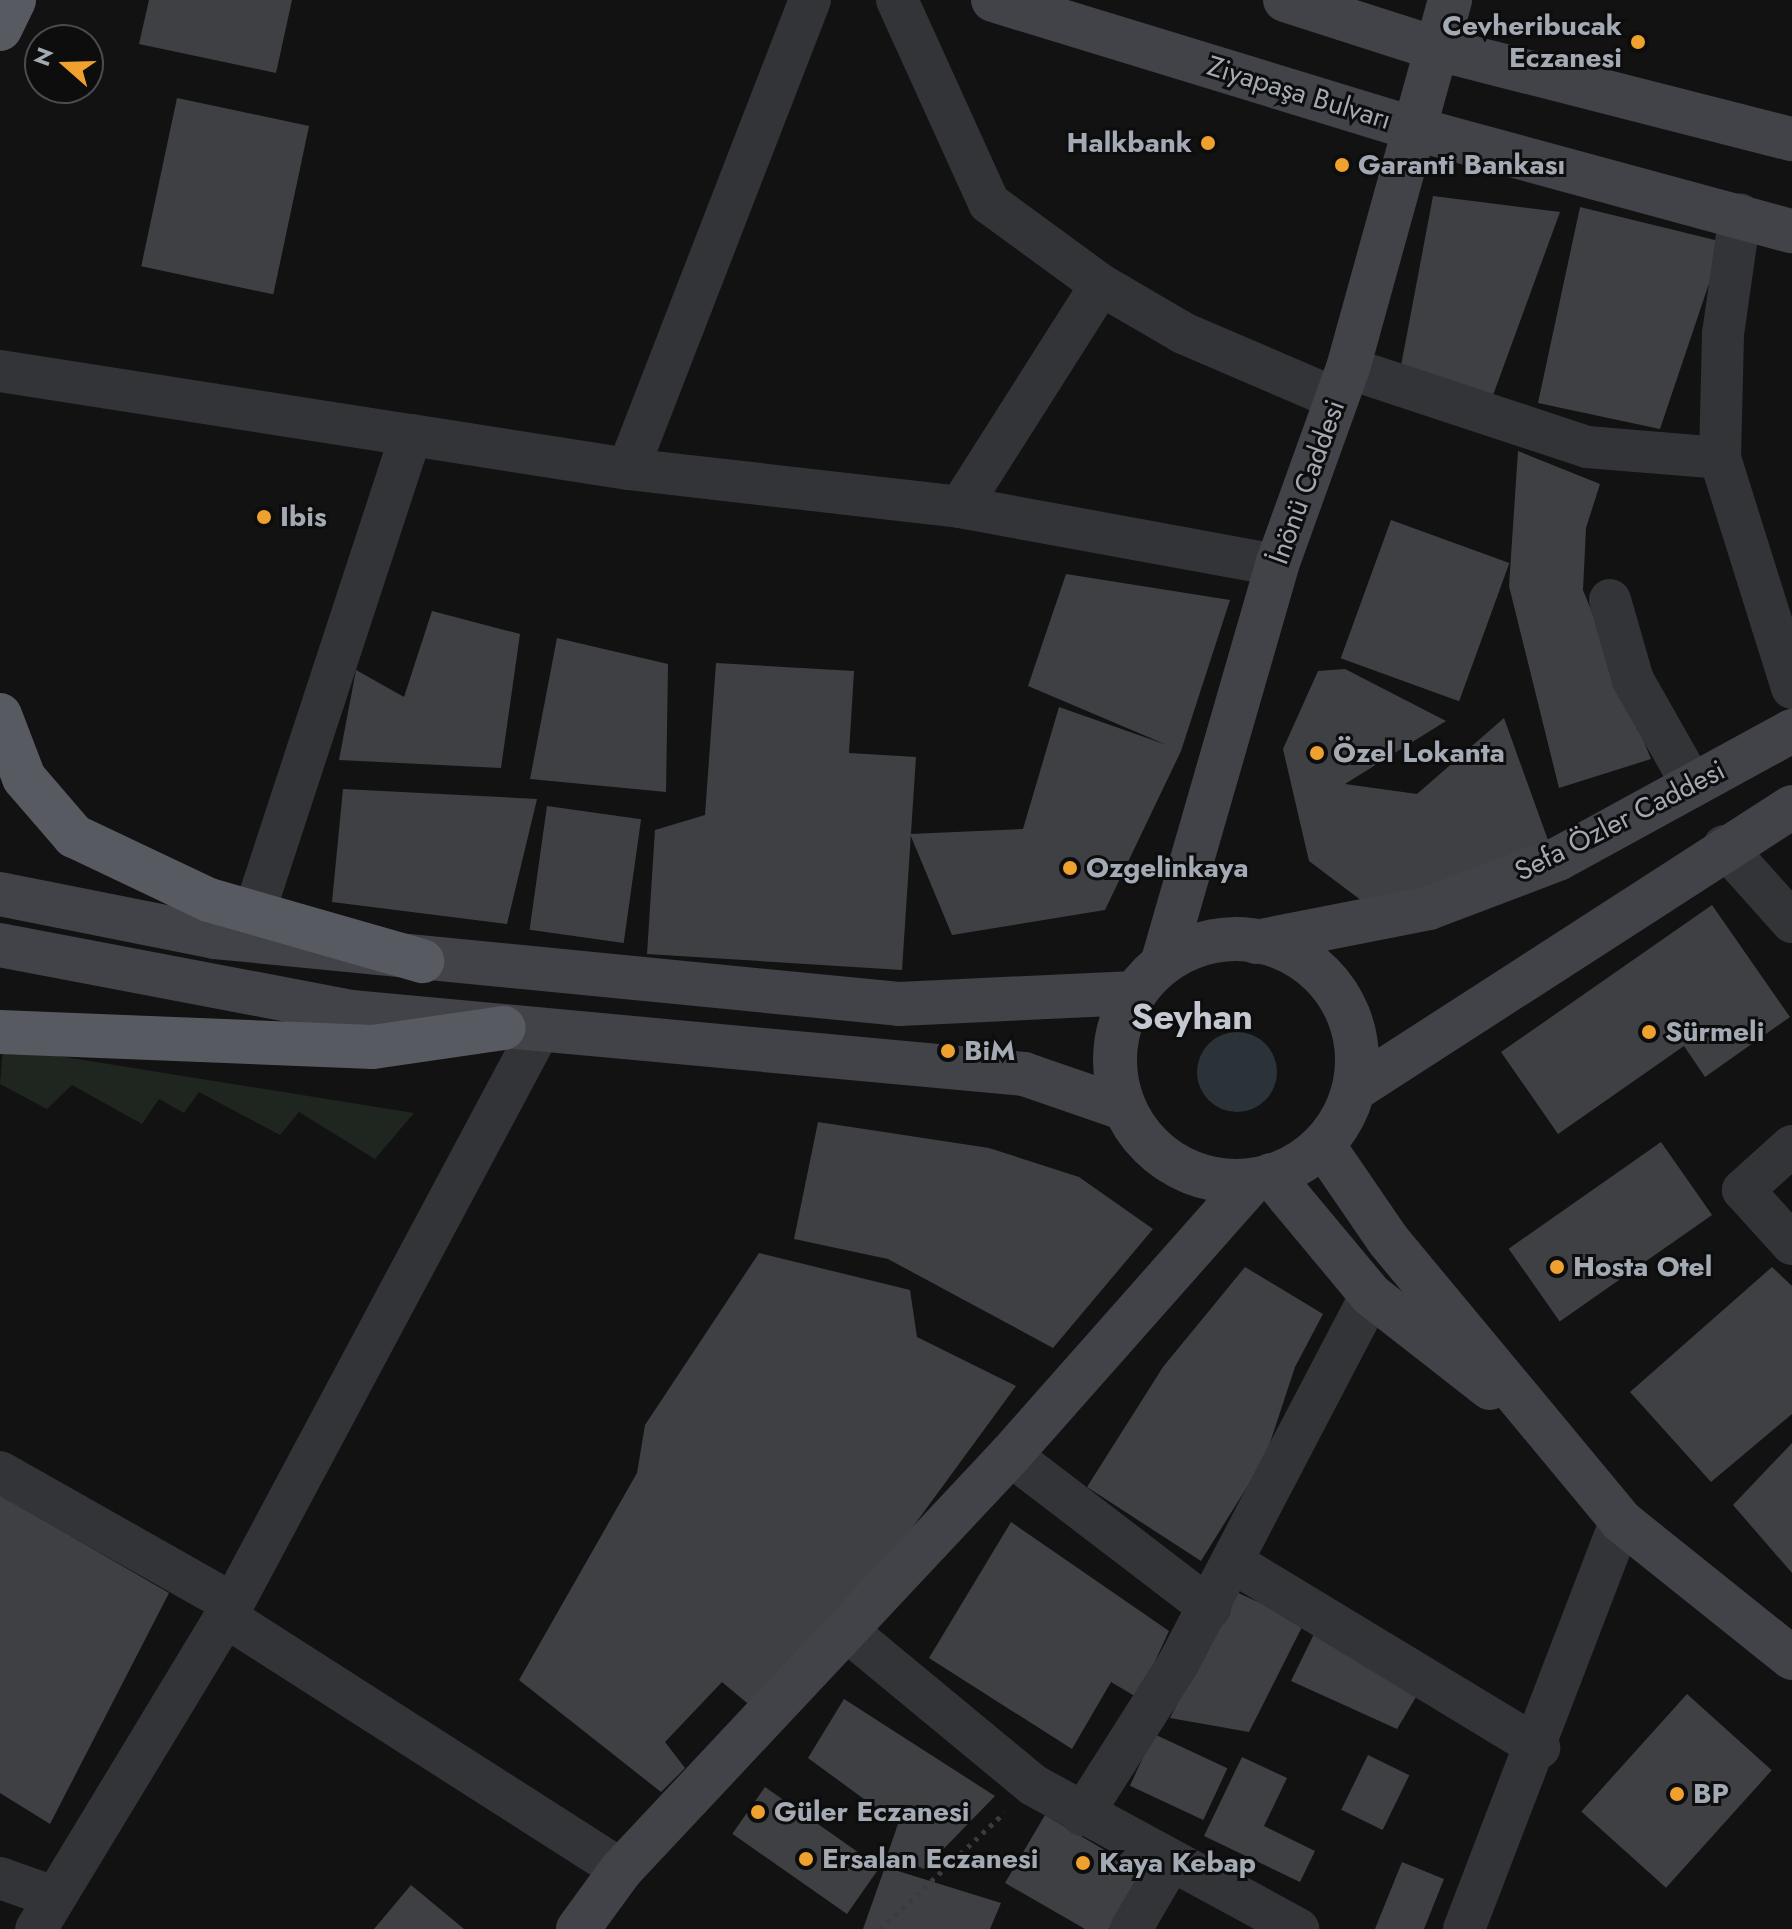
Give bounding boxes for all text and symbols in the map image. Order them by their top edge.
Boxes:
place label: Cevheribucak Eczanesi [1442,9,1622,75]
north arrow [24,24,104,104]
marker: Cevheribucak Eczanesi [1629,33,1647,51]
text: N [25,43,61,70]
street label: Ziyapaşa Bulvarı [1203,49,1395,137]
place label: Halkbank [1067,126,1192,160]
marker: Halkbank [1199,134,1217,152]
place label: Garanti Bankası [1358,148,1565,182]
marker: Garanti Bankası [1333,156,1351,174]
street label: İnönü Caddesi [1262,395,1352,569]
place label: Ibis [280,500,327,534]
marker: Ibis [255,508,273,526]
place label: Özel Lokanta [1333,736,1505,770]
marker: Özel Lokanta [1308,744,1326,762]
street label: Sefa Özler Caddesi [1509,754,1731,888]
place label: Ozgelinkaya [1086,851,1248,885]
marker: Ozgelinkaya [1061,859,1079,877]
district label: Seyhan [1131,995,1253,1039]
place label: Sürmeli [1665,1015,1764,1049]
marker: Sürmeli [1640,1023,1658,1041]
place label: BiM [964,1034,1015,1068]
marker: BiM [939,1042,957,1060]
place label: Hosta Otel [1573,1250,1712,1284]
marker: Hosta Otel [1548,1258,1566,1276]
place label: BP [1693,1777,1729,1811]
marker: BP [1668,1785,1686,1803]
place label: Güler Eczanesi [774,1795,969,1829]
marker: Güler Eczanesi [749,1803,767,1821]
place label: Ersalan Eczanesi [822,1842,1038,1876]
place label: Kaya Kebap [1099,1846,1256,1880]
marker: Ersalan Eczanesi [797,1850,815,1868]
marker: Kaya Kebap [1074,1854,1092,1872]

